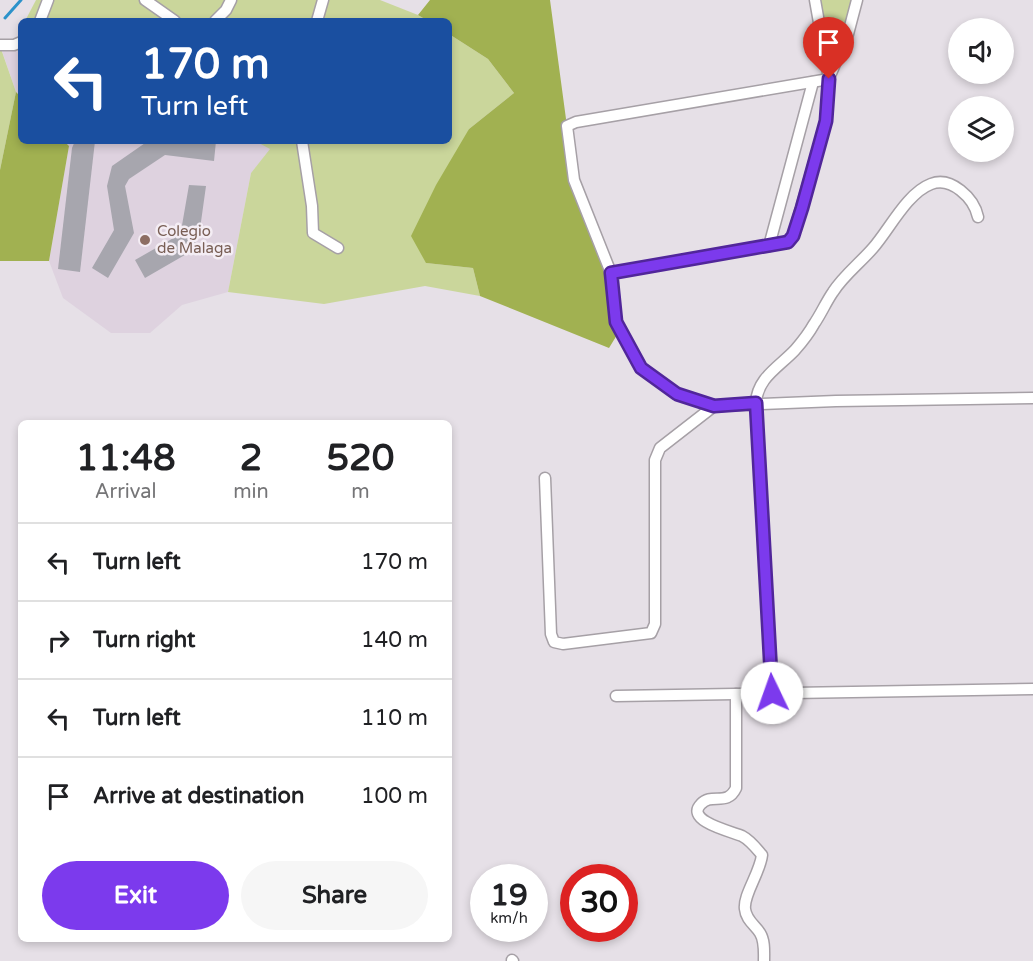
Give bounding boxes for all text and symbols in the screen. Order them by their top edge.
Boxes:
pin [803,17,854,79]
map controls [948,18,1014,162]
button: sound [948,18,1014,84]
icon: arrive [812,26,845,59]
text: 170 m [141,39,270,90]
icon: left [42,42,120,120]
text: Turn left [141,90,248,123]
button: layers [948,96,1014,162]
place label: Colegio de Malaga [157,222,232,257]
marker: Colegio de Malaga [138,233,152,247]
text: 11:48 [76,437,176,480]
text: 2 [240,437,262,480]
text: 520 [326,437,394,480]
text: Arrival [95,480,157,504]
text: min [233,480,269,504]
text: m [351,480,370,504]
icon: left [42,546,75,579]
text: Turn left [93,549,181,575]
text: 170 m [361,549,428,575]
icon: right [42,624,75,657]
text: Turn right [93,627,195,653]
text: 140 m [361,627,428,653]
position arrow [740,661,804,725]
icon: left [42,702,75,735]
text: Turn left [93,705,181,731]
text: 110 m [361,705,428,731]
icon: arrive [42,780,75,813]
text: Arrive at destination [93,783,304,809]
text: 100 m [361,783,428,809]
button: Exit [42,861,229,930]
button: Share [241,861,428,930]
speed limit sign: 30 [560,864,638,942]
text: 19 [490,877,528,914]
text: km/h [490,909,528,927]

